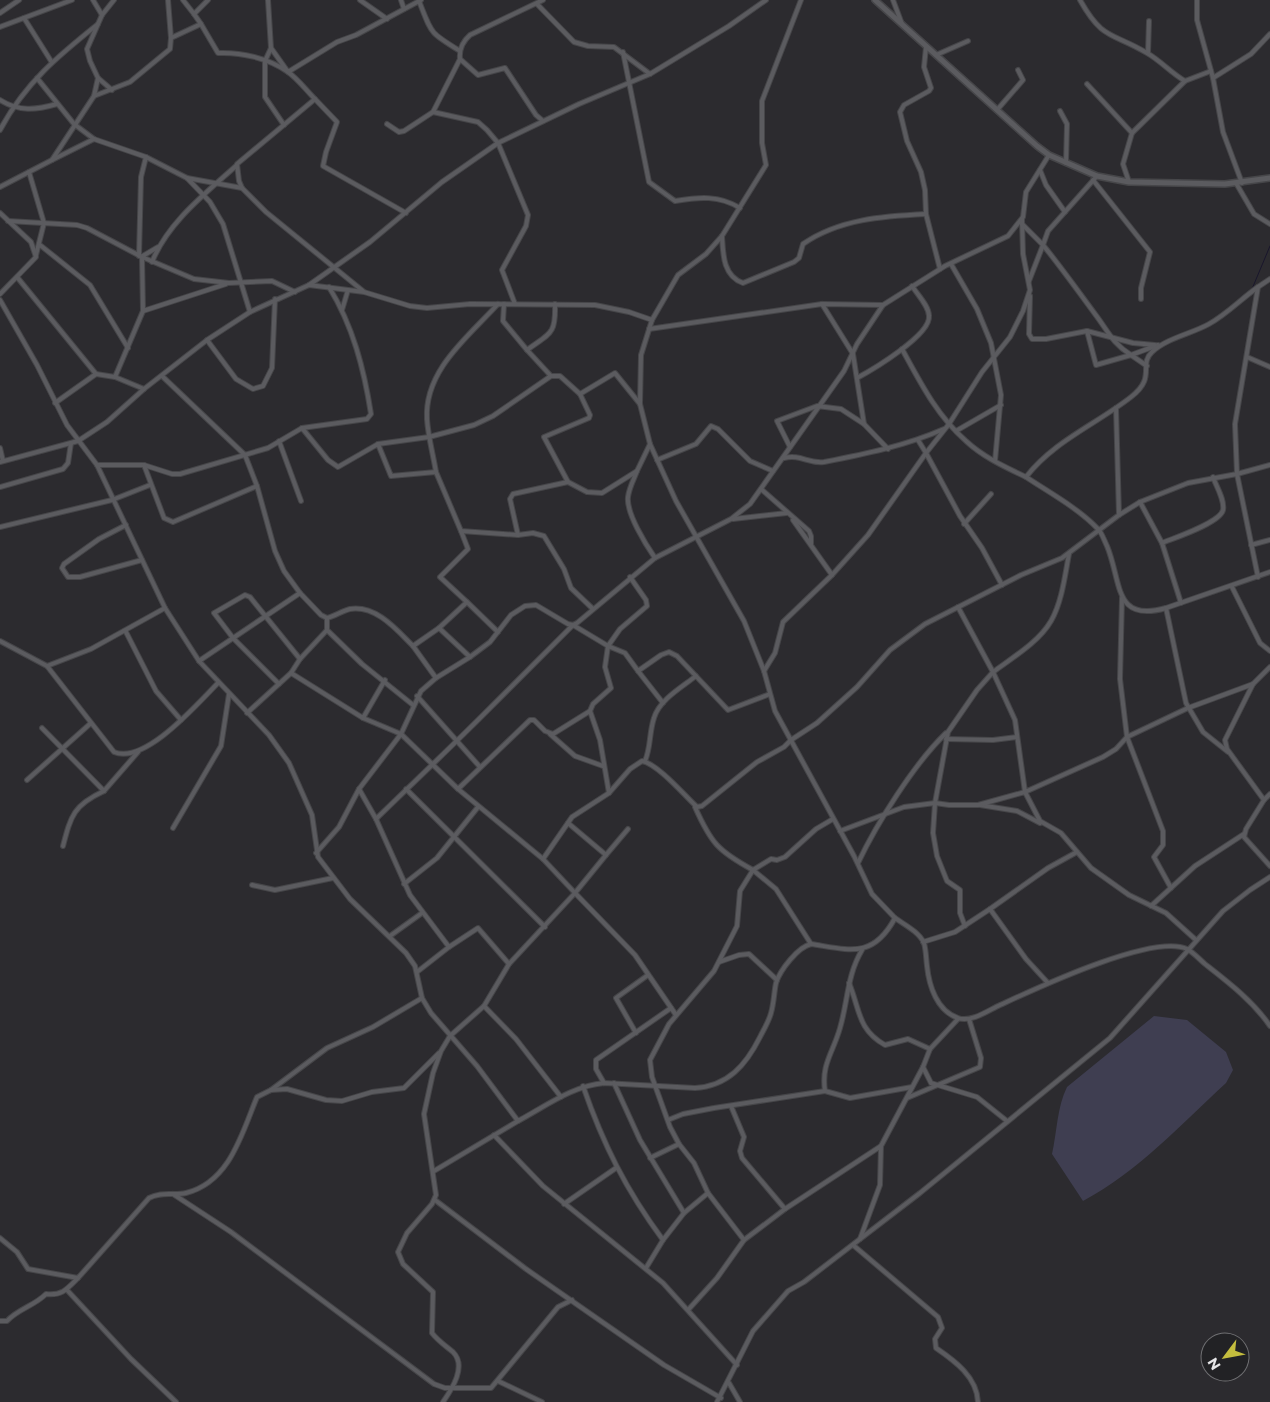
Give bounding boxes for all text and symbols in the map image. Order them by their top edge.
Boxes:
north arrow [1200,1332,1250,1382]
text: N [1203,1354,1225,1373]

